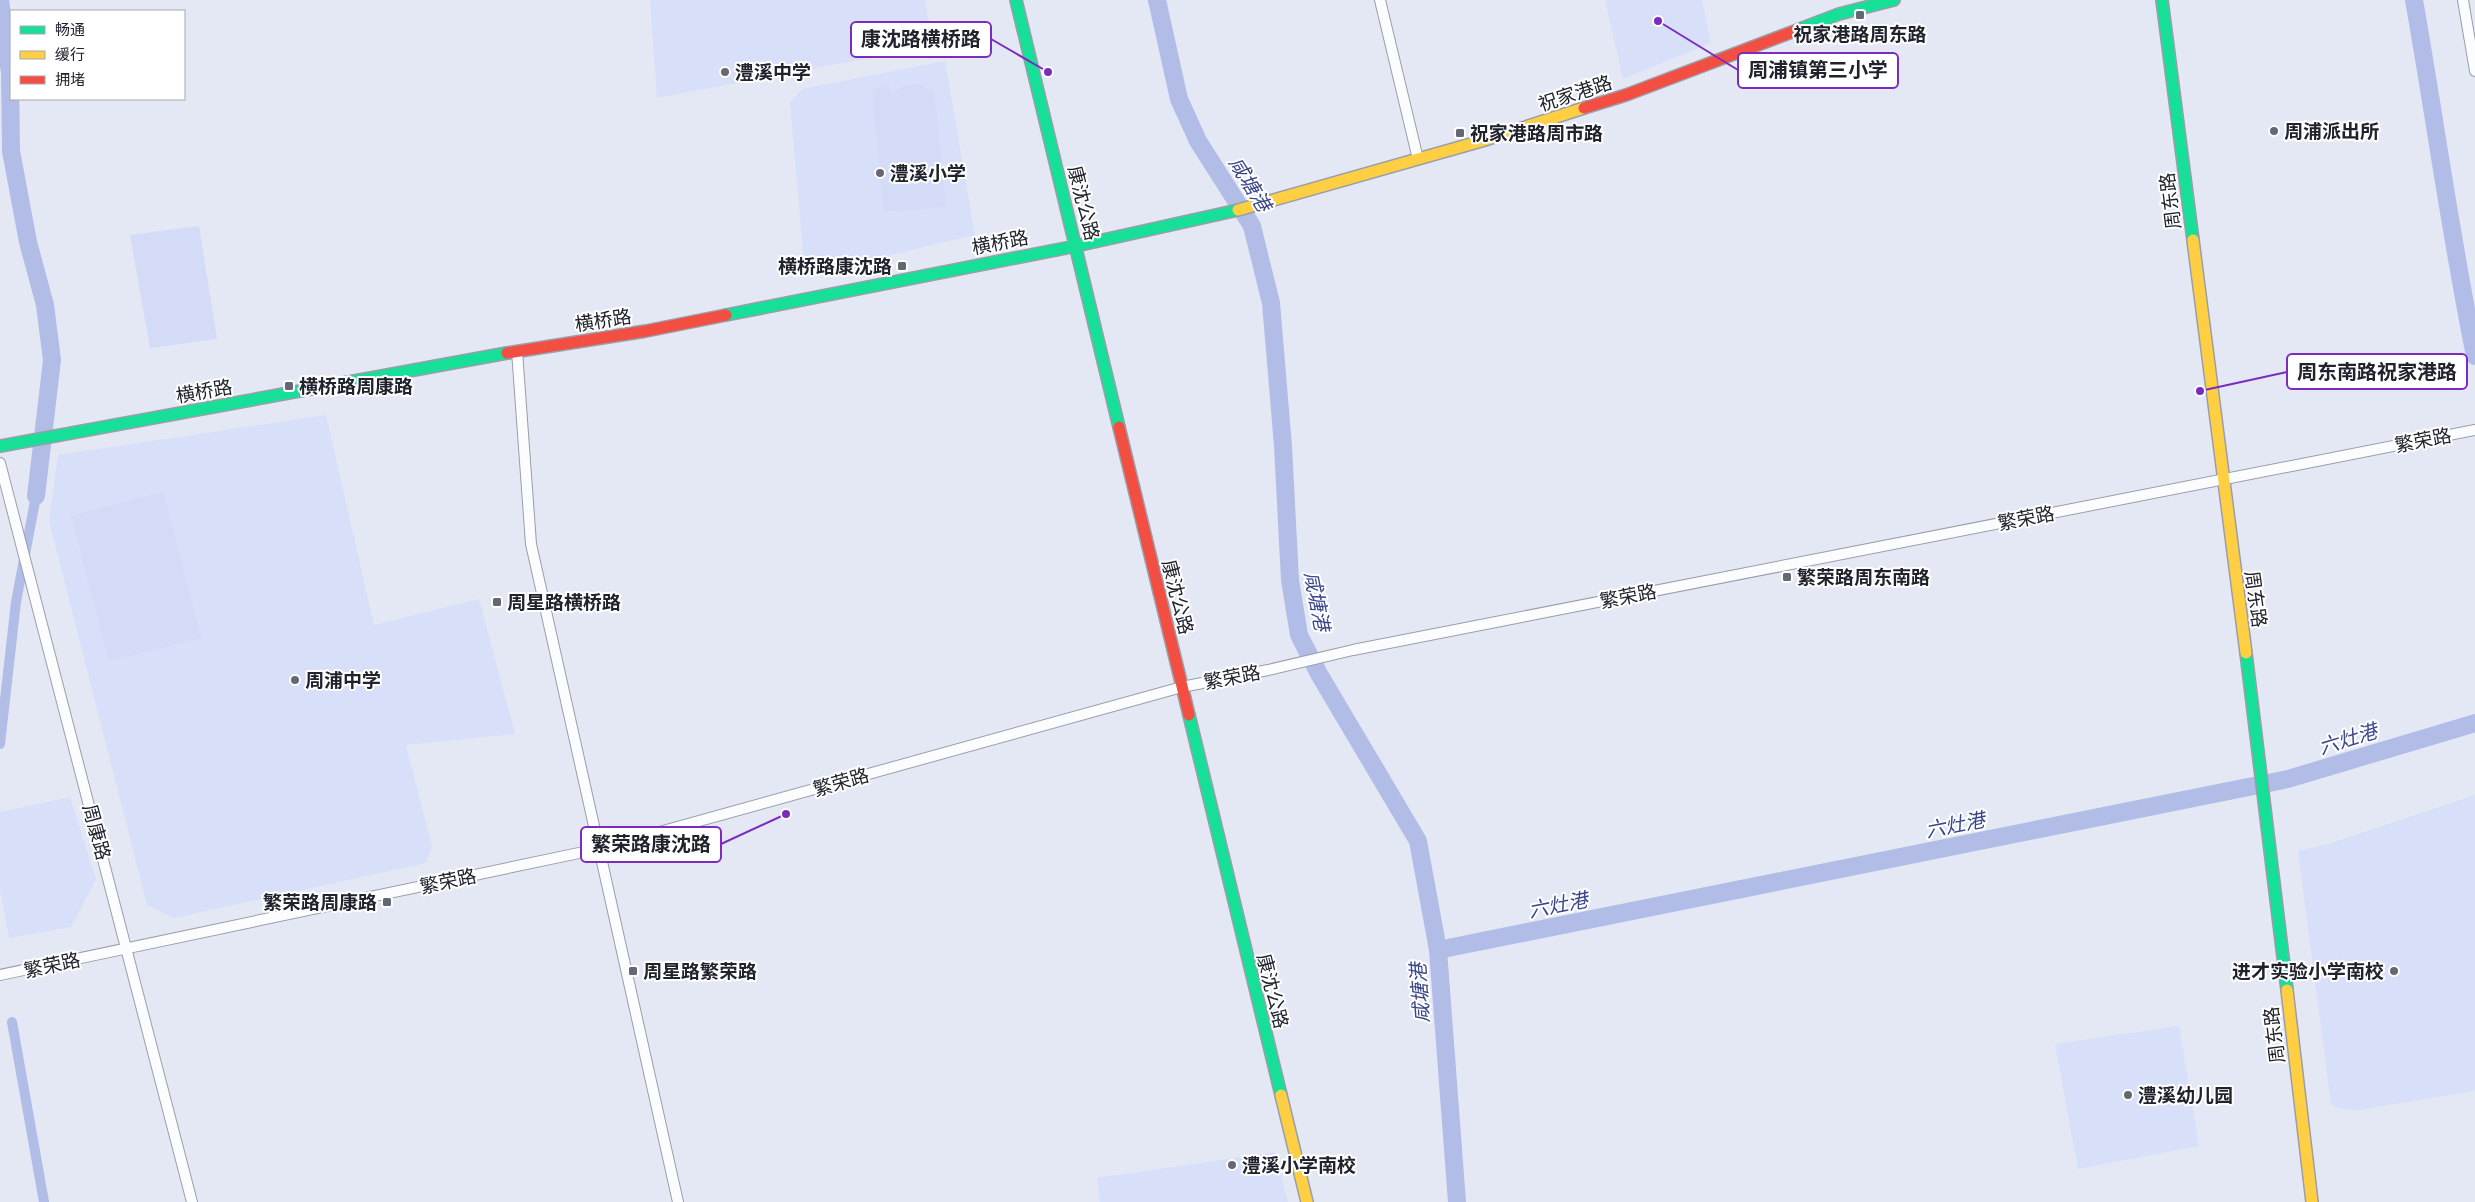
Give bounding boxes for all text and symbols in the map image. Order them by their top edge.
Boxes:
marker: 祝家港路周东路 [1854,9,1866,21]
legend [10,10,185,100]
text: 畅通 [55,21,85,39]
callout: 康沈路横桥路 [851,22,991,57]
place label: 祝家港路周东路 [1793,23,1927,46]
text: 康沈路横桥路 [861,27,981,51]
text: 缓行 [55,46,85,64]
callout: 周浦镇第三小学 [1738,53,1898,88]
text: 周浦镇第三小学 [1748,58,1888,82]
place label: 澧溪中学 [735,61,811,84]
marker: 澧溪中学 [719,66,731,78]
text: 拥堵 [55,71,85,89]
street label: 祝家港路 [1535,71,1615,116]
place label: 周浦派出所 [2284,120,2379,143]
place label: 祝家港路周市路 [1470,122,1603,145]
marker: 周浦派出所 [2268,125,2280,137]
marker: 祝家港路周市路 [1454,127,1466,139]
water label: 咸塘港 [1224,152,1278,218]
place label: 澧溪小学 [890,162,966,185]
street label: 康沈公路 [1063,163,1104,243]
marker: 澧溪小学 [874,167,886,179]
street label: 周东路 [2156,171,2185,231]
street label: 横桥路 [970,226,1030,259]
place label: 横桥路康沈路 [778,255,892,278]
marker: 横桥路康沈路 [896,260,908,272]
street label: 横桥路 [573,305,633,336]
callout: 周东南路祝家港路 [2287,354,2467,389]
text: 周东南路祝家港路 [2297,360,2457,384]
street label: 横桥路 [174,375,234,408]
place label: 横桥路周康路 [299,375,413,398]
marker: 横桥路周康路 [283,380,295,392]
street label: 繁荣路 [2393,424,2453,457]
street label: 繁荣路 [1996,502,2056,535]
street label: 康沈公路 [1157,557,1198,637]
place label: 繁荣路周东南路 [1797,566,1930,589]
water label: 咸塘港 [1299,569,1335,636]
street label: 周东路 [2240,569,2271,629]
marker: 繁荣路周东南路 [1781,571,1793,583]
street label: 繁荣路 [1598,580,1658,613]
place label: 周星路横桥路 [507,591,621,614]
marker: 周星路横桥路 [491,596,503,608]
street label: 繁荣路 [1202,661,1262,694]
place label: 周浦中学 [305,669,381,692]
marker: 周浦中学 [289,674,301,686]
water label: 六灶港 [2316,718,2383,759]
street label: 繁荣路 [811,764,872,801]
street label: 周康路 [78,802,115,863]
water label: 六灶港 [1923,807,1990,843]
callout: 繁荣路康沈路 [581,827,721,862]
text: 繁荣路康沈路 [591,832,711,856]
street label: 繁荣路 [418,864,478,899]
water label: 六灶港 [1526,887,1593,923]
place label: 繁荣路周康路 [263,891,377,914]
marker: 繁荣路周康路 [381,896,393,908]
street label: 繁荣路 [22,948,82,983]
street label: 康沈公路 [1252,951,1293,1031]
water label: 咸塘港 [1406,959,1434,1024]
place label: 周星路繁荣路 [643,960,757,983]
place label: 进才实验小学南校 [2232,960,2384,983]
marker: 周星路繁荣路 [627,965,639,977]
marker: 进才实验小学南校 [2388,965,2400,977]
street label: 周东路 [2260,1005,2289,1065]
place label: 澧溪幼儿园 [2138,1084,2233,1107]
marker: 澧溪幼儿园 [2122,1089,2134,1101]
place label: 澧溪小学南校 [1242,1154,1356,1177]
marker: 澧溪小学南校 [1226,1159,1238,1171]

